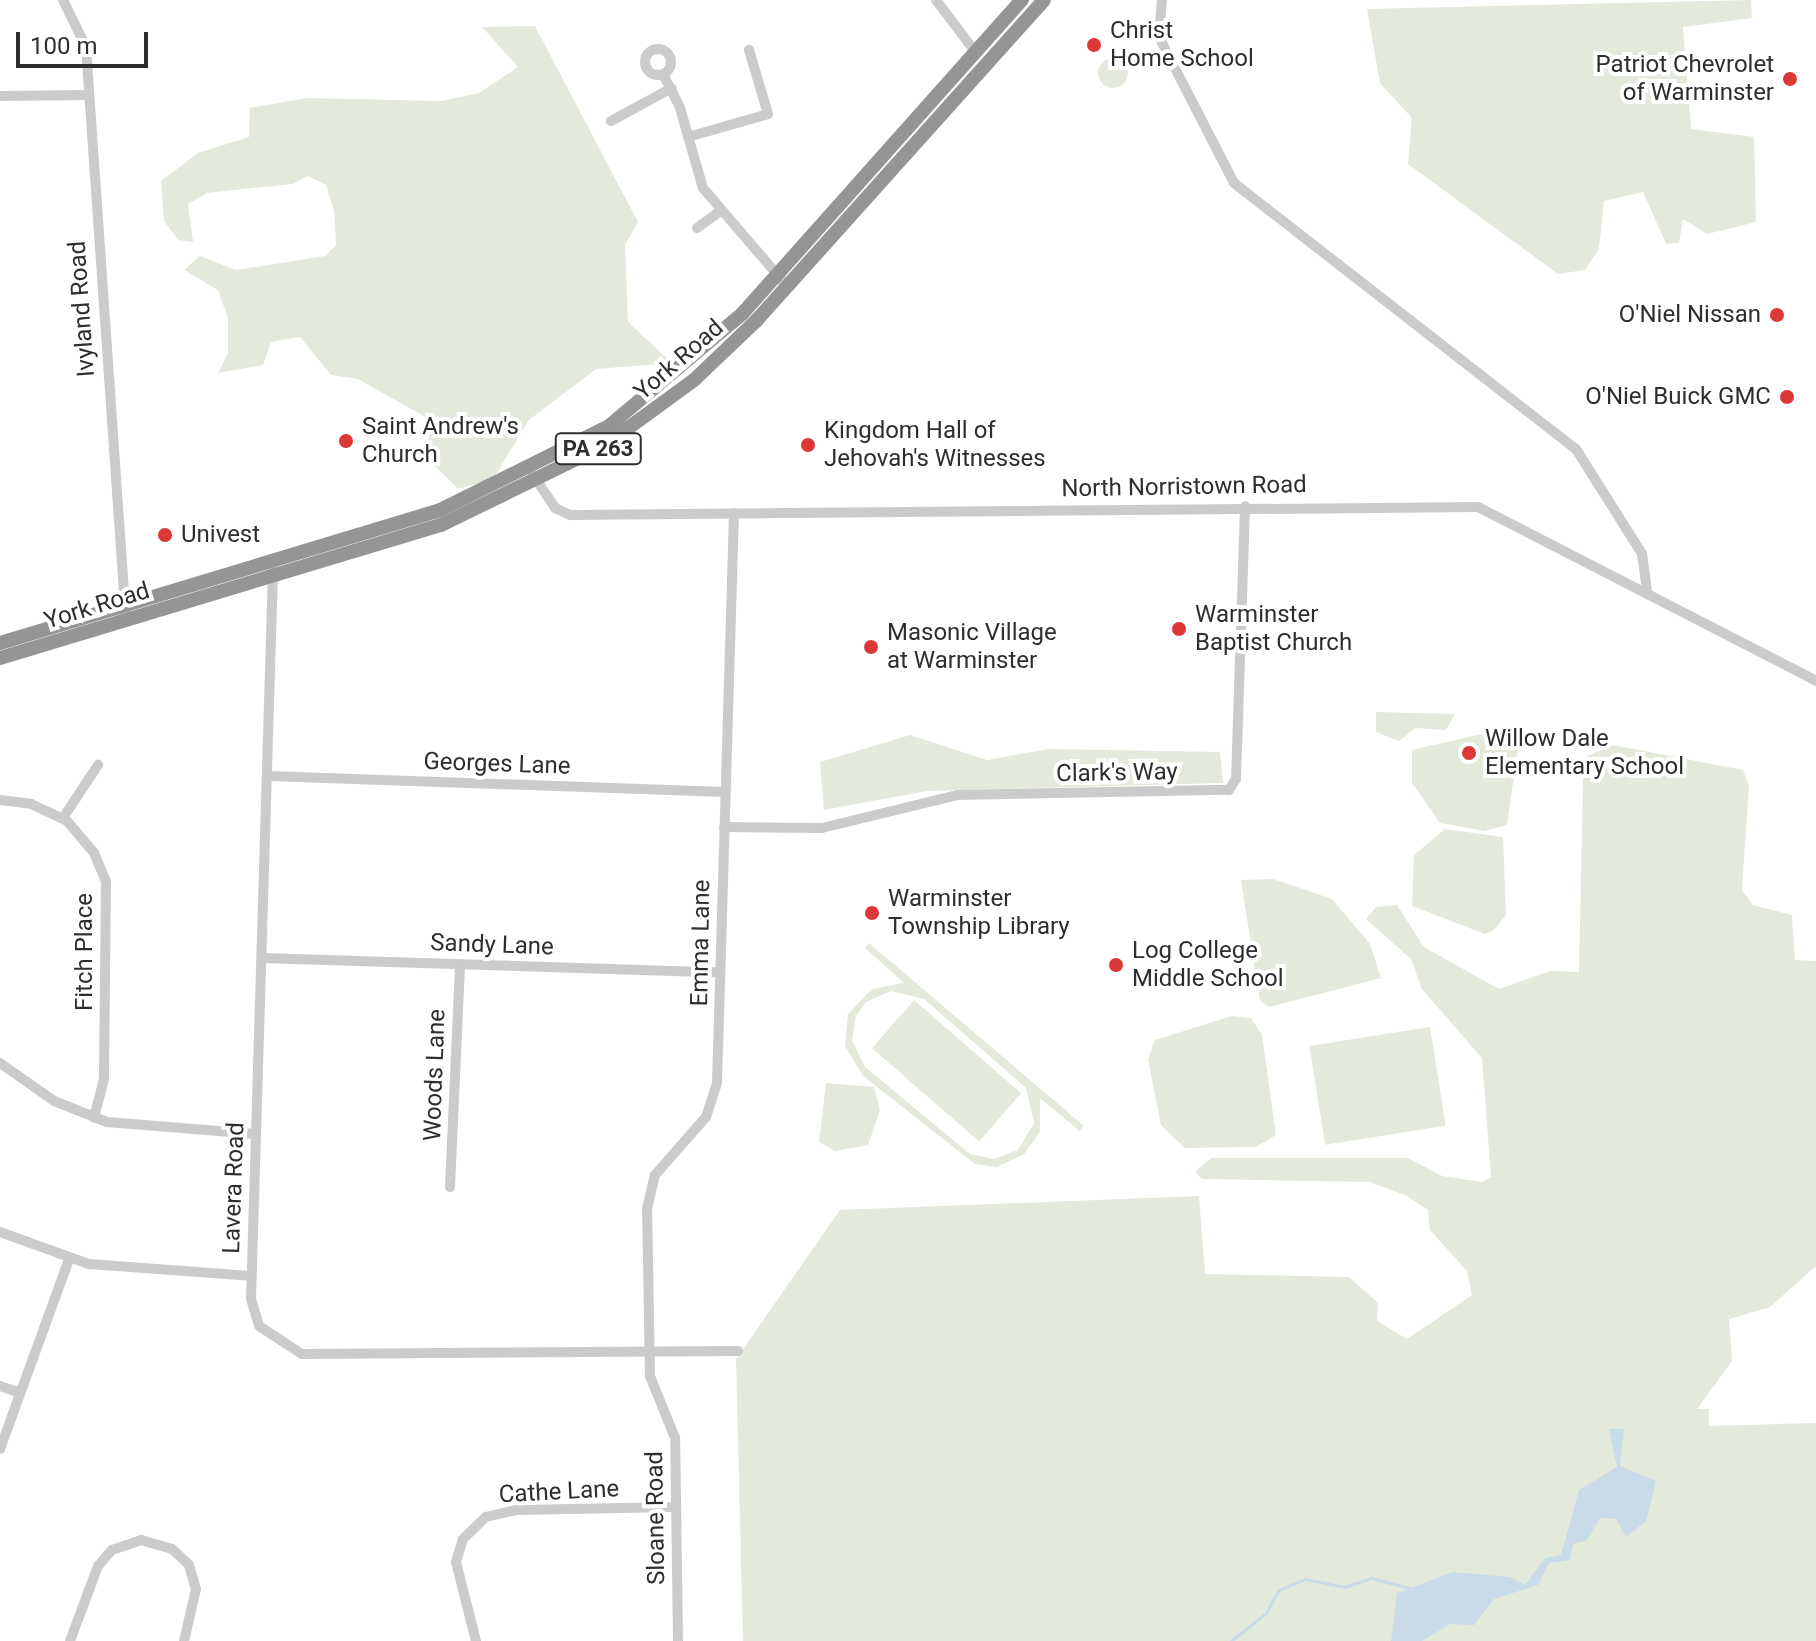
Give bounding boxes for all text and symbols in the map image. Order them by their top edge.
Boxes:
scale bar [20,16,152,66]
place label: Christ Home School [1110,17,1254,73]
text: 100 m [30,32,97,60]
marker: Christ Home School [1085,36,1103,54]
place label: Patriot Chevrolet of Warminster [1596,51,1774,107]
marker: Patriot Chevrolet of Warminster [1781,70,1799,88]
street label: Ivyland Road [63,240,101,378]
place label: O'Niel Nissan [1619,301,1761,329]
marker: O'Niel Nissan [1768,306,1786,324]
street label: York Road [629,313,729,407]
place label: O'Niel Buick GMC [1585,383,1771,411]
marker: O'Niel Buick GMC [1778,388,1796,406]
place label: Saint Andrew's Church [362,413,519,469]
place label: Kingdom Hall of Jehovah's Witnesses [824,417,1046,473]
road number: PA 263 [554,431,642,467]
marker: Saint Andrew's Church [337,432,355,450]
marker: Kingdom Hall of Jehovah's Witnesses [799,436,817,454]
street label: North Norristown Road [1061,470,1307,504]
place label: Univest [181,521,260,549]
marker: Univest [156,526,174,544]
street label: York Road [41,576,153,636]
place label: Warminster Baptist Church [1195,601,1352,657]
place label: Masonic Village at Warminster [887,619,1057,675]
marker: Warminster Baptist Church [1170,620,1188,638]
marker: Masonic Village at Warminster [862,638,880,656]
place label: Willow Dale Elementary School [1485,725,1684,781]
marker: Willow Dale Elementary School [1460,744,1478,762]
street label: Georges Lane [423,747,571,781]
street label: Clark's Way [1056,758,1178,788]
street label: Emma Lane [685,879,717,1007]
place label: Warminster Township Library [888,885,1070,941]
street label: Fitch Place [71,893,99,1011]
marker: Warminster Township Library [863,904,881,922]
street label: Sandy Lane [430,928,554,962]
place label: Log College Middle School [1132,937,1284,993]
marker: Log College Middle School [1107,956,1125,974]
street label: Woods Lane [418,1008,452,1142]
street label: Lavera Road [217,1122,251,1254]
street label: Sloane Road [640,1451,672,1585]
street label: Cathe Lane [498,1474,620,1510]

